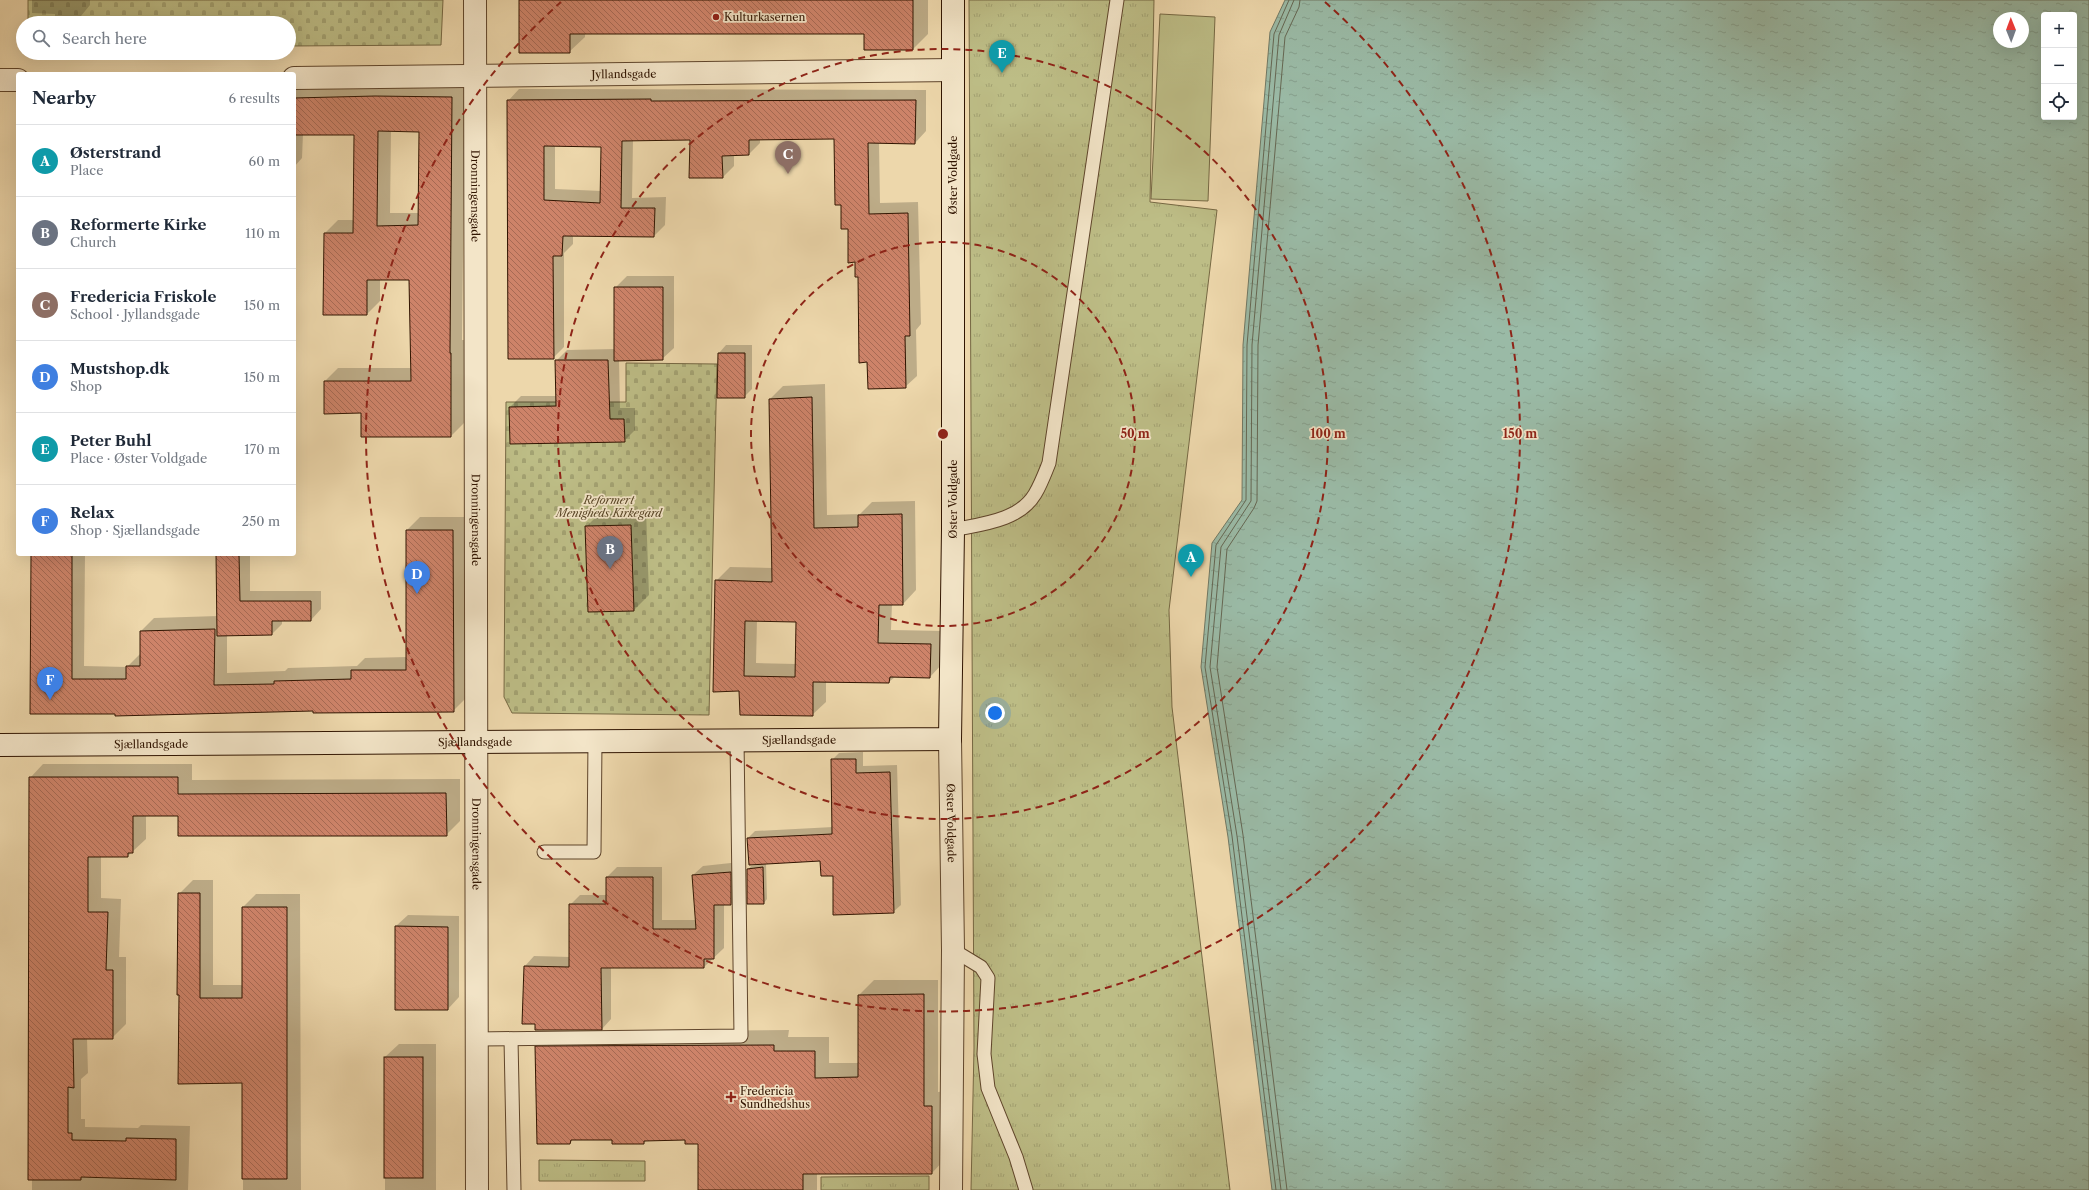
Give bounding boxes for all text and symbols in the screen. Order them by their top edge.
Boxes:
place label: Kulturkasernen [724,10,805,24]
marker: Kulturkasernen [711,12,721,22]
north arrow [1993,12,2029,48]
map controls [2041,12,2077,120]
button: + [2041,12,2077,48]
search box [16,16,296,60]
icon: search [30,27,52,49]
text: Search here [62,29,147,48]
pin: E [989,40,1015,73]
button: − [2041,48,2077,84]
street label: Jyllandsgade [589,67,657,81]
button: locate [2041,84,2077,120]
text: Nearby [32,88,96,108]
text: 6 results [229,90,280,106]
street label: Øster Voldgade [946,136,960,214]
pin: C [775,141,801,174]
text: Østerstrand [70,143,161,162]
street label: Dronningensgade [468,150,482,242]
text: A [40,153,50,169]
text: 60 m [249,153,280,169]
text: Place [70,162,103,178]
text: Reformerte Kirke [70,215,206,234]
text: B [40,225,50,241]
text: 110 m [245,225,280,241]
text: Church [70,234,116,250]
text: Fredericia Friskole [70,287,217,306]
text: C [40,297,50,313]
text: 150 m [244,297,280,313]
text: School · Jyllandsgade [70,306,200,322]
text: Mustshop.dk [70,359,169,378]
text: D [39,369,51,385]
text: 150 m [244,369,280,385]
text: Shop [70,378,102,394]
text: 50 m [1120,426,1150,441]
text: 100 m [1310,426,1346,441]
text: 150 m [1503,426,1537,441]
centre of rings [936,427,950,441]
text: Peter Buhl [70,431,151,450]
text: E [40,441,50,457]
text: 170 m [244,441,280,457]
text: Place · Øster Voldgade [70,450,207,466]
street label: Øster Voldgade [946,460,960,539]
street label: Dronningensgade [469,474,483,566]
park label: Reformert Menigheds Kirkegård [554,493,663,520]
text: Relax [70,503,114,522]
text: F [41,513,49,529]
text: 250 m [242,513,280,529]
text: Shop · Sjællandsgade [70,522,200,538]
pin: B [597,536,623,569]
pin: A [1178,544,1204,577]
pin: D [404,561,430,594]
pin: F [37,667,63,700]
your location [985,703,1005,723]
street label: Sjællandsgade [762,733,836,747]
street label: Sjællandsgade [438,735,512,749]
street label: Sjællandsgade [114,737,188,751]
street label: Øster Voldgade [944,783,959,863]
street label: Dronningensgade [469,798,483,890]
place label: Fredericia Sundhedshus [740,1084,810,1111]
marker: Fredericia Sundhedshus [725,1091,737,1103]

